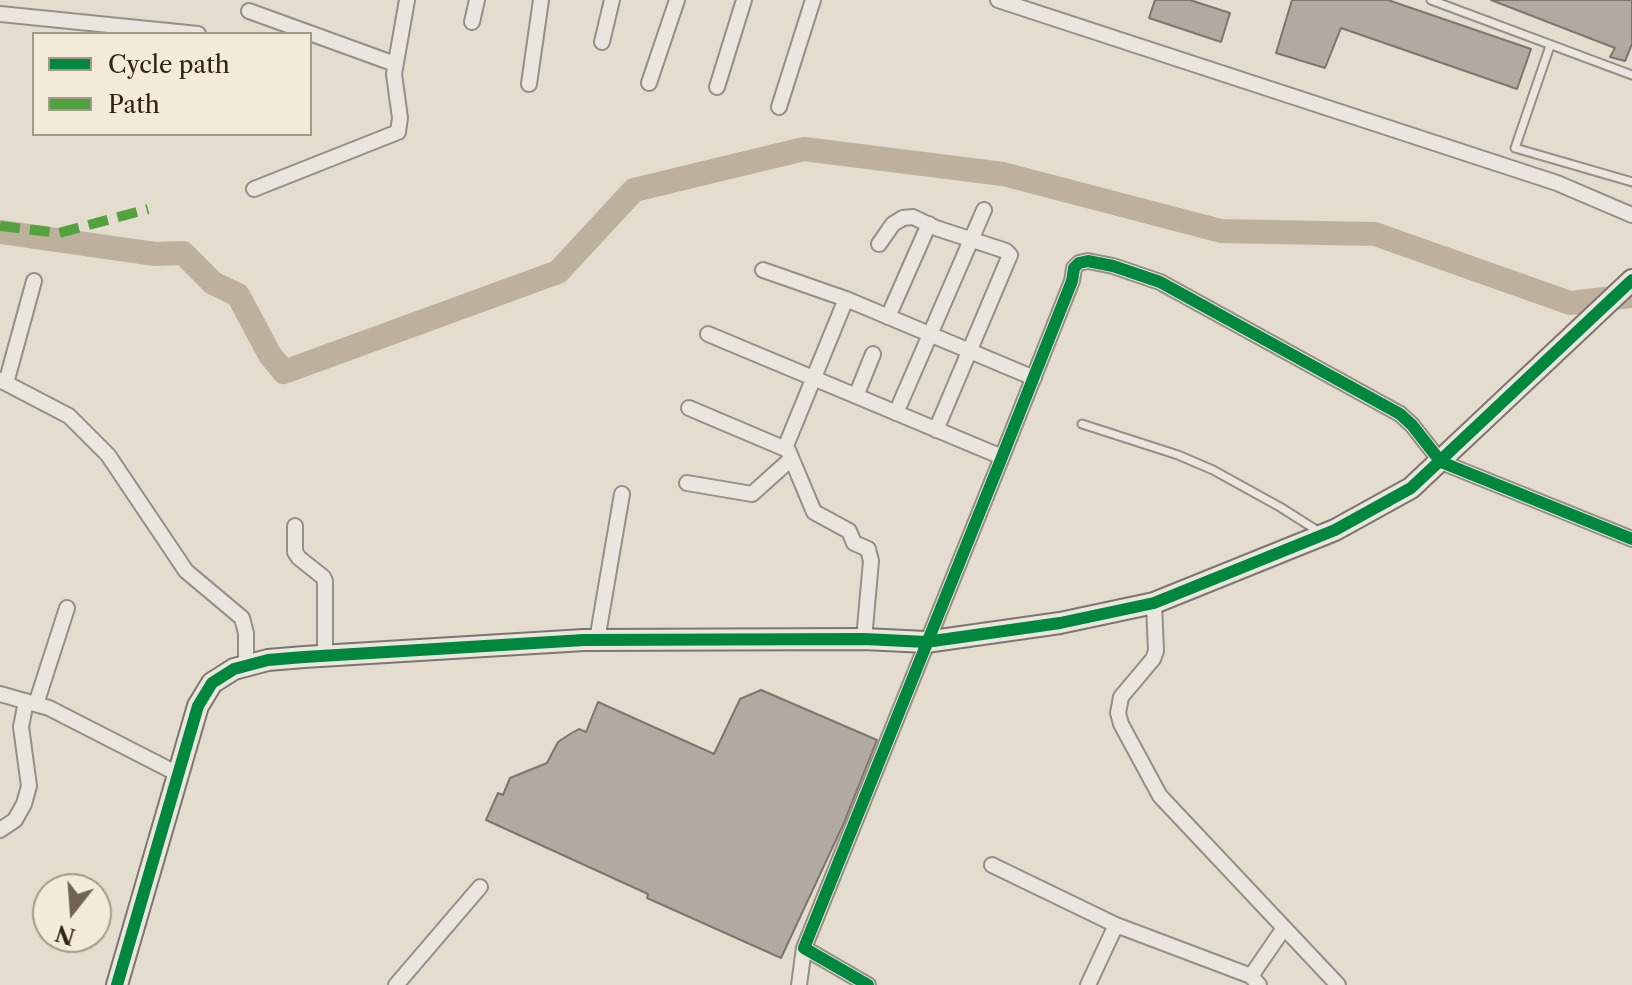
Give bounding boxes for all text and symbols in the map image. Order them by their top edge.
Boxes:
legend [32,32,312,136]
text: Cycle path [108,50,230,79]
text: Path [108,90,160,119]
north arrow [32,873,112,953]
text: N [52,919,79,950]

